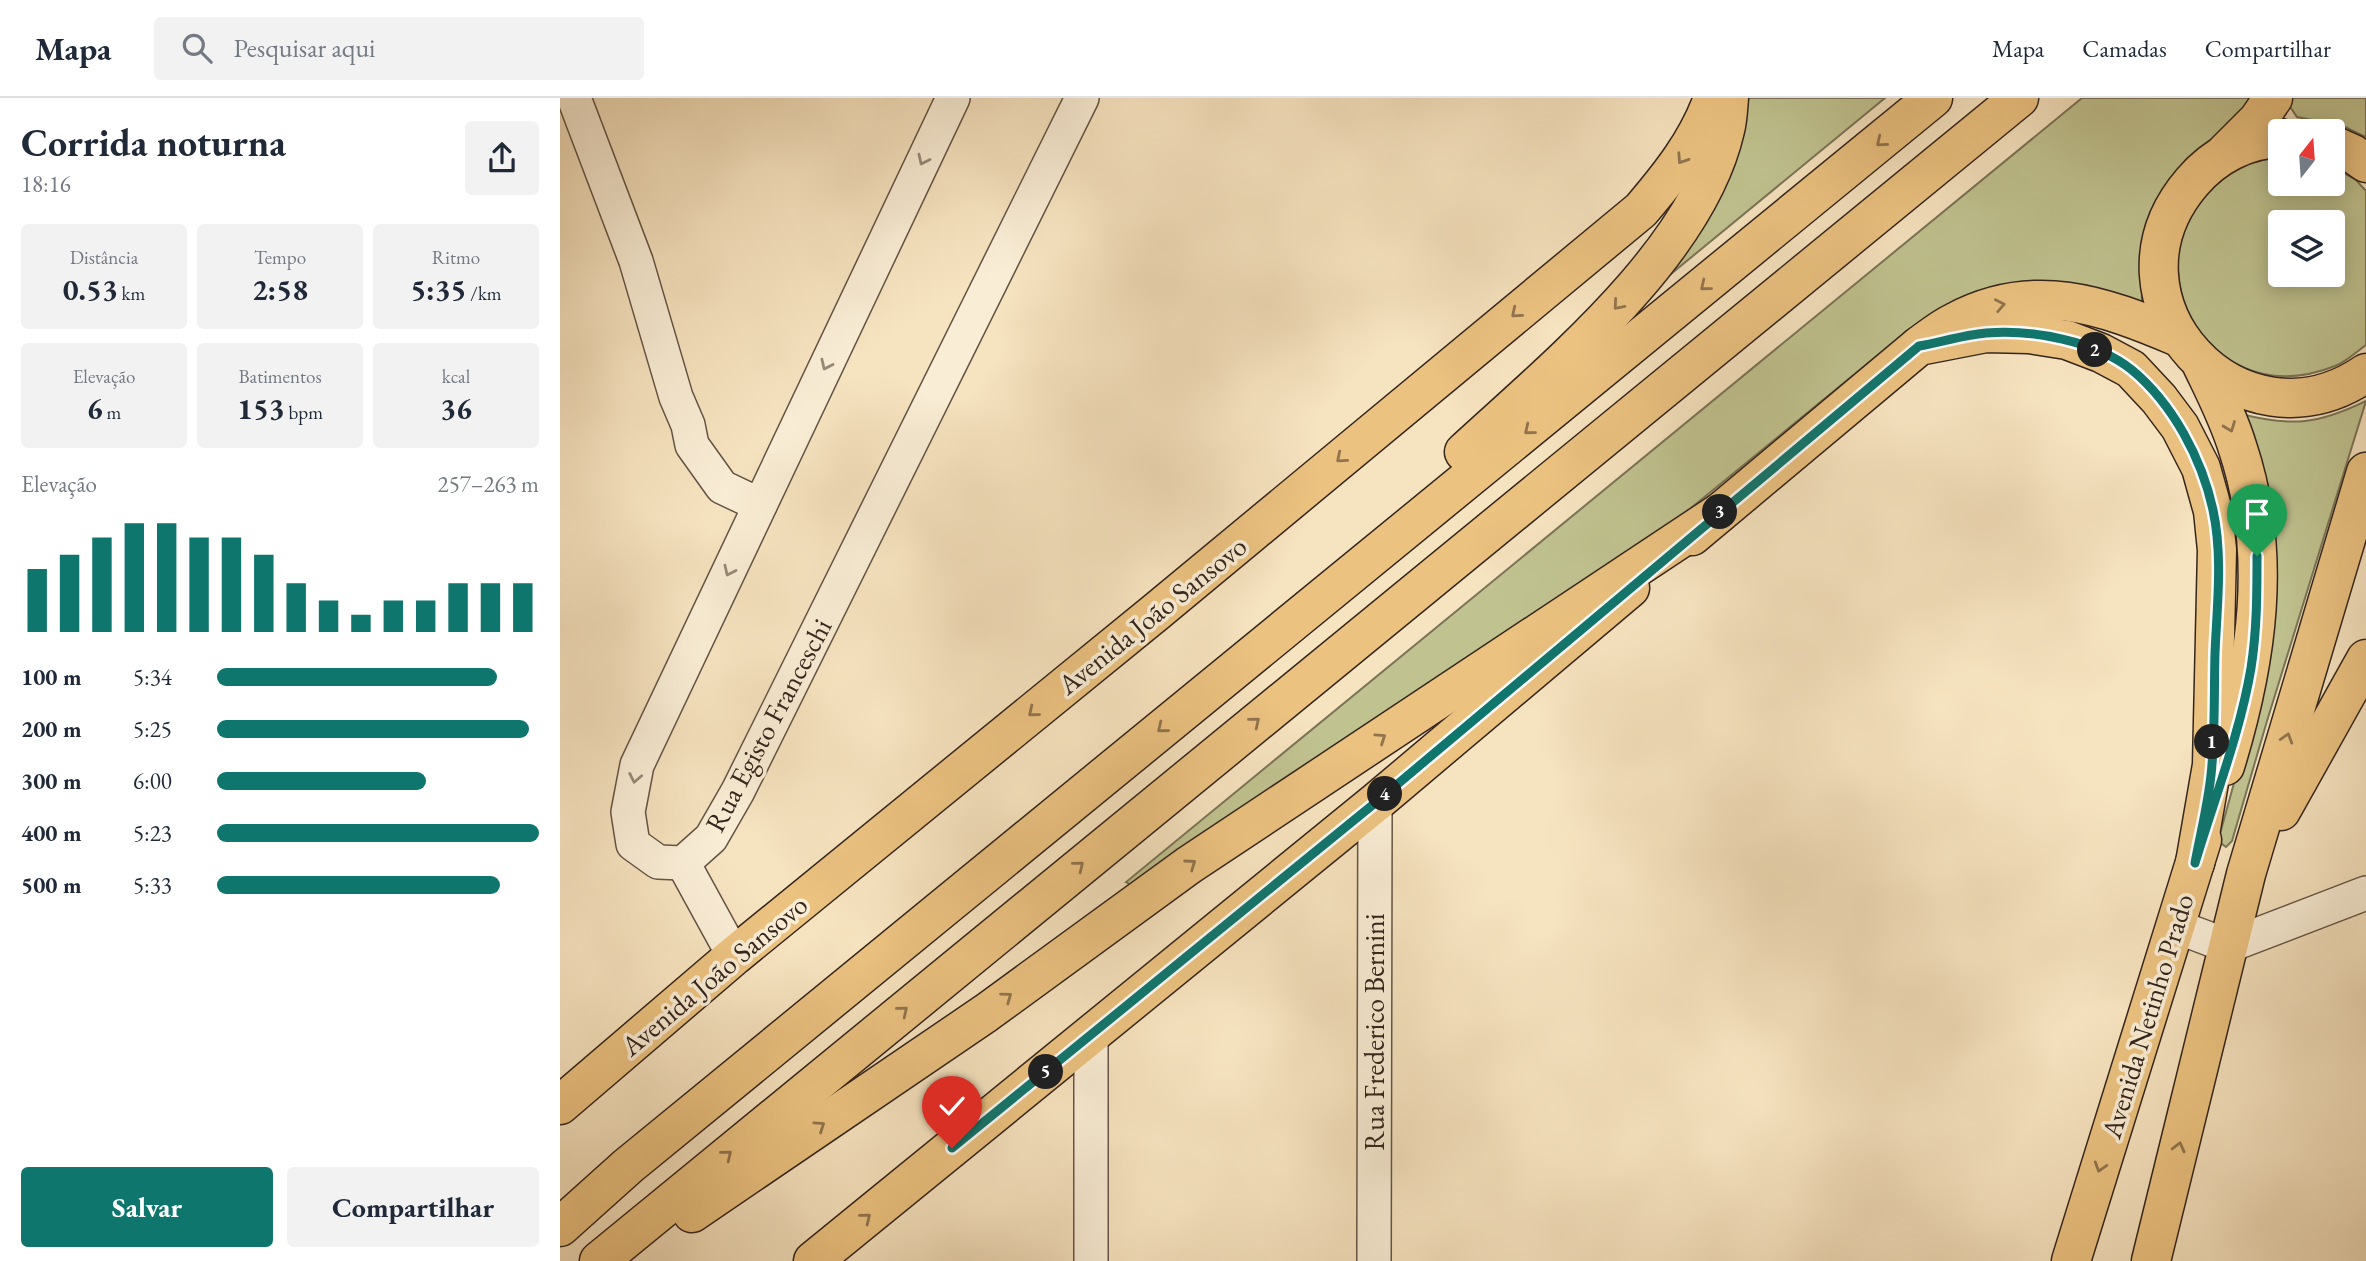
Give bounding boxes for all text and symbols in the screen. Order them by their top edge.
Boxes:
search box [154,17,644,80]
text: Mapa [35,27,112,70]
icon: search [178,29,216,67]
text: Pesquisar aqui [234,31,376,65]
text: Mapa [1992,33,2044,64]
text: Camadas [2082,33,2167,64]
text: Compartilhar [2205,33,2331,64]
text: Corrida noturna [21,118,286,167]
north arrow [2268,119,2345,196]
map controls [2268,119,2345,287]
button: share [465,121,539,195]
one-way arrow [1876,134,1889,146]
one-way arrow [1677,151,1690,164]
one-way arrow [918,153,932,165]
text: 18:16 [21,169,71,199]
button: layers [2268,210,2345,287]
text: Distância [70,245,138,270]
text: Tempo [254,245,306,270]
text: Ritmo [432,245,480,270]
text: 0.53 [63,270,118,309]
text: 2:58 [252,270,308,309]
text: 5:35 [410,270,467,309]
one-way arrow [1701,278,1714,290]
text: km [118,281,145,306]
text: /km [467,281,502,306]
one-way arrow [1613,297,1626,310]
one-way arrow [1994,298,2006,313]
one-way arrow [1512,305,1525,317]
pin: 2 [2078,332,2112,368]
text: 2 [2089,337,2100,362]
one-way arrow [820,358,834,370]
text: Elevação [73,364,135,389]
text: Batimentos [238,364,322,389]
text: kcal [442,364,470,389]
text: 6 [87,389,103,428]
text: 153 [237,389,285,428]
text: 36 [440,389,472,428]
text: m [103,400,121,425]
text: bpm [285,400,323,425]
one-way arrow [2222,420,2236,432]
one-way arrow [1524,422,1537,434]
one-way arrow [1337,450,1350,462]
text: Elevação [21,469,97,499]
text: 257–263 m [438,469,539,499]
pin [2227,484,2287,556]
pin: 3 [1702,494,1738,530]
icon: arrive [2238,495,2276,533]
text: 3 [1714,499,1725,524]
street label: Avenida João Sansovo [1049,528,1254,703]
one-way arrow [723,564,737,576]
street label: Rua Egisto Franceschi [697,612,840,838]
text: 100 m [21,662,82,692]
text: 5:34 [133,662,172,692]
one-way arrow [1029,704,1042,716]
text: 200 m [21,714,82,744]
text: 5:25 [133,714,172,744]
one-way arrow [1246,718,1259,730]
one-way arrow [1157,720,1170,732]
pin: 1 [2194,724,2230,760]
text: 1 [2206,729,2217,754]
one-way arrow [2278,732,2293,744]
one-way arrow [1373,733,1386,746]
text: 300 m [21,766,82,796]
text: 6:00 [133,766,172,796]
one-way arrow [628,772,643,784]
pin: 4 [1368,776,1402,812]
text: 4 [1379,781,1390,806]
text: 400 m [21,818,82,848]
text: 5:23 [133,818,172,848]
one-way arrow [1183,860,1196,872]
one-way arrow [1070,862,1083,874]
text: 500 m [21,870,82,900]
text: 5:33 [133,870,172,900]
street label: Avenida João Sansovo [612,886,815,1064]
street label: Avenida Netinho Prado [2092,889,2201,1144]
street label: Rua Frederico Bernini [1356,913,1392,1151]
one-way arrow [999,993,1012,1005]
one-way arrow [896,1006,908,1019]
pin: 5 [1028,1054,1064,1090]
text: 5 [1040,1059,1051,1084]
pin [922,1076,982,1148]
icon: check [933,1087,971,1125]
one-way arrow [812,1121,825,1134]
one-way arrow [2171,1141,2185,1153]
one-way arrow [719,1151,732,1163]
one-way arrow [2094,1161,2109,1173]
button: Salvar [21,1167,273,1247]
button: Compartilhar [287,1167,539,1247]
one-way arrow [858,1214,871,1226]

